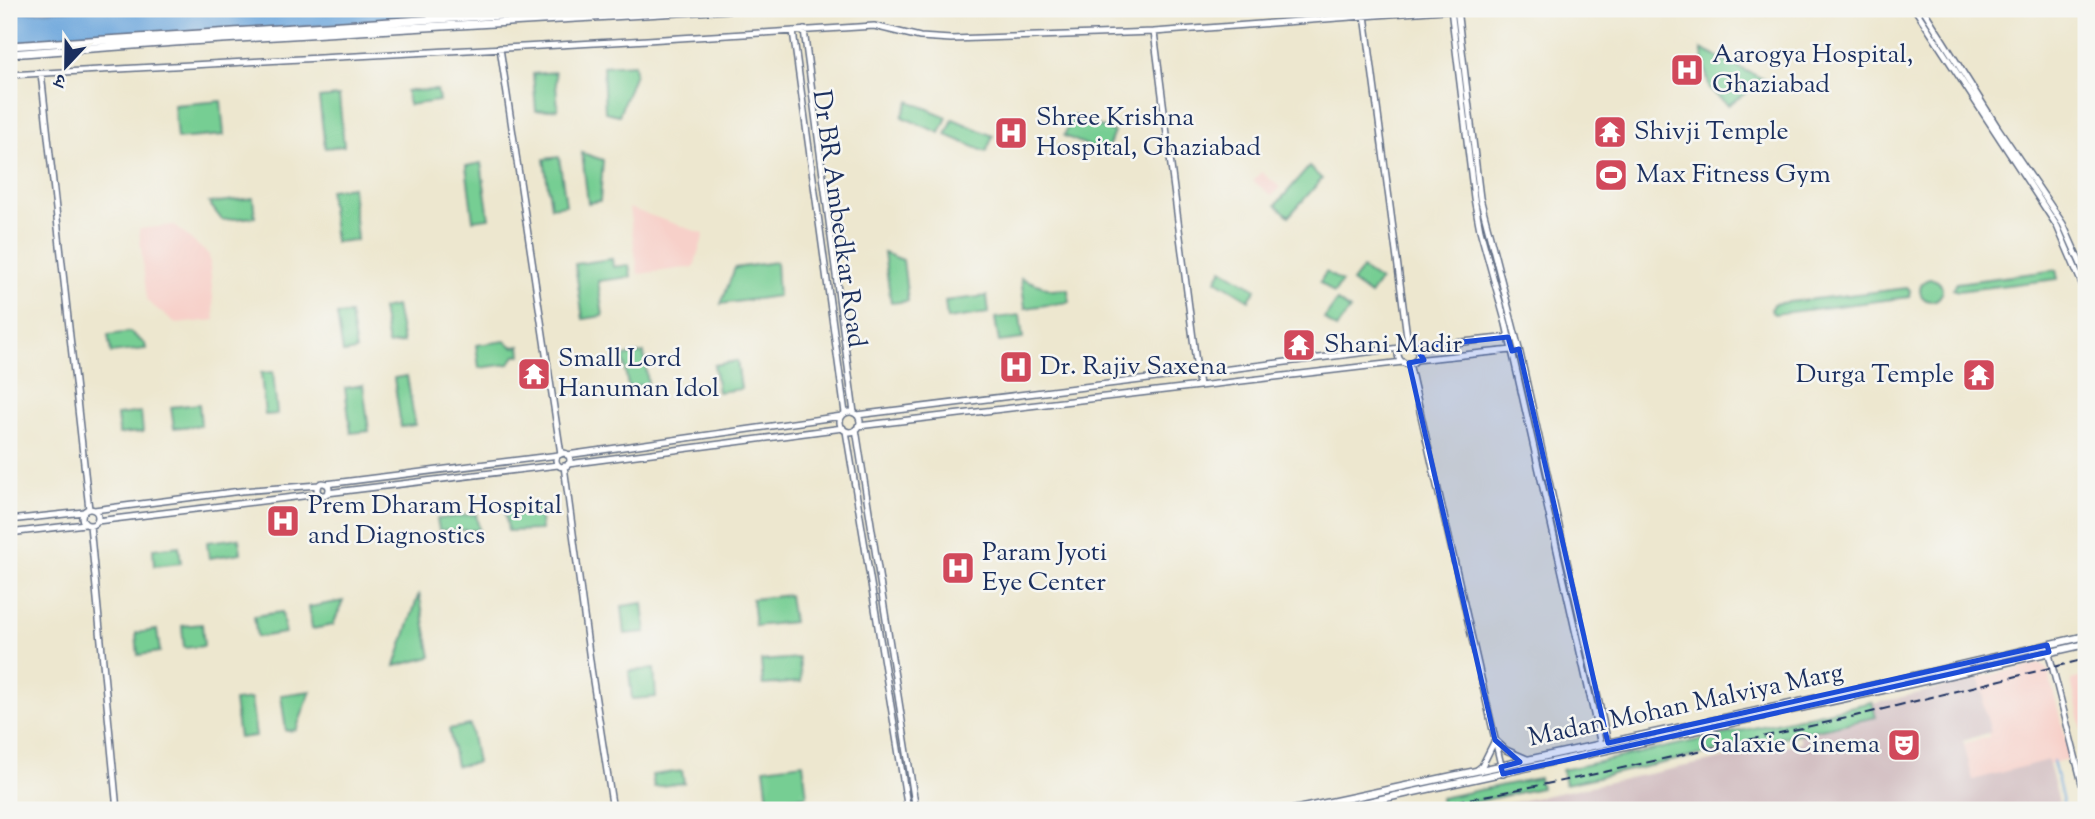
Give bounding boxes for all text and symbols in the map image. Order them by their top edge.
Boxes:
north arrow [32,32,102,102]
place label: Aarogya Hospital, Ghaziabad [1712,37,1913,104]
hospital icon: Aarogya Hospital, Ghaziabad [1668,51,1706,89]
text: उ [50,65,72,95]
street label: Dr BR Ambedkar Road [802,88,874,350]
place label: Shree Krishna Hospital, Ghaziabad [1036,100,1261,167]
temple icon: Shivji Temple [1591,113,1629,151]
hospital icon: Shree Krishna Hospital, Ghaziabad [992,114,1030,152]
place label: Shivji Temple [1634,114,1789,151]
sports icon: Max Fitness Gym [1592,156,1630,194]
place label: Max Fitness Gym [1636,157,1831,194]
temple icon: Shani Madir [1280,326,1318,364]
place label: Shani Madir [1324,327,1462,364]
place label: Small Lord Hanuman Idol [558,341,719,408]
hospital icon: Dr. Rajiv Saxena [997,348,1035,386]
place label: Dr. Rajiv Saxena [1040,349,1227,386]
temple icon: Small Lord Hanuman Idol [515,355,553,393]
temple icon: Durga Temple [1960,356,1998,394]
place label: Durga Temple [1796,357,1954,394]
place label: Prem Dharam Hospital and Diagnostics [308,488,562,555]
hospital icon: Prem Dharam Hospital and Diagnostics [264,502,302,540]
place label: Param Jyoti Eye Center [982,535,1107,602]
hospital icon: Param Jyoti Eye Center [939,549,977,587]
street label: Madan Mohan Malviya Marg [1525,655,1847,757]
theatre icon: Galaxie Cinema [1885,726,1923,764]
place label: Galaxie Cinema [1700,727,1880,764]

